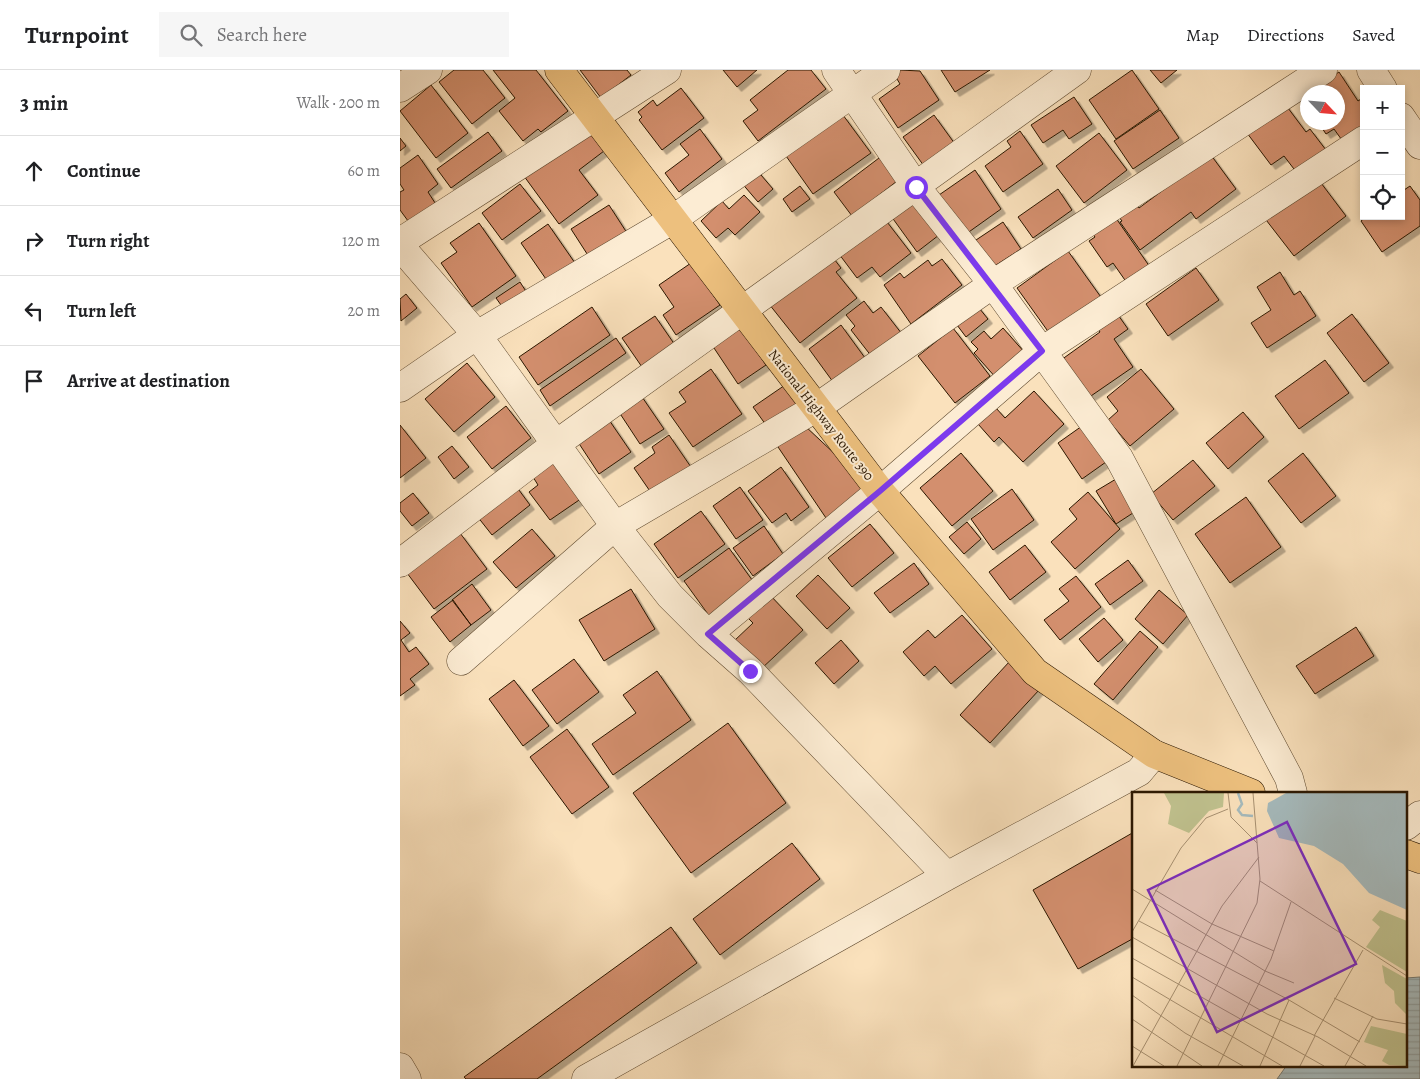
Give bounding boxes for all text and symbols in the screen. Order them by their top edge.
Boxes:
search box [159,12,509,57]
text: Turnpoint [25,19,129,51]
icon: search [177,21,205,49]
text: Search here [217,22,307,48]
text: Map [1186,23,1219,47]
text: Directions [1247,23,1324,47]
text: Saved [1352,23,1395,47]
north arrow [1300,85,1345,130]
map controls [1360,85,1405,220]
button: + [1360,85,1405,130]
text: 3 min [20,89,68,117]
text: Walk · 200 m [296,92,380,114]
button: − [1360,130,1405,175]
icon: ahead [20,157,48,185]
text: Continue [67,158,141,184]
text: 60 m [348,160,380,182]
button: locate [1360,175,1405,220]
route start [905,176,928,199]
icon: right [20,227,48,255]
text: Turn right [67,228,149,254]
text: 120 m [342,230,380,252]
icon: left [20,297,48,325]
text: Turn left [67,298,136,324]
text: 20 m [347,300,380,322]
street label: National Highway Route 390 [764,345,878,485]
icon: arrive [20,367,48,395]
text: Arrive at destination [67,368,230,394]
route end [739,660,762,683]
inset map [1132,792,1408,1066]

